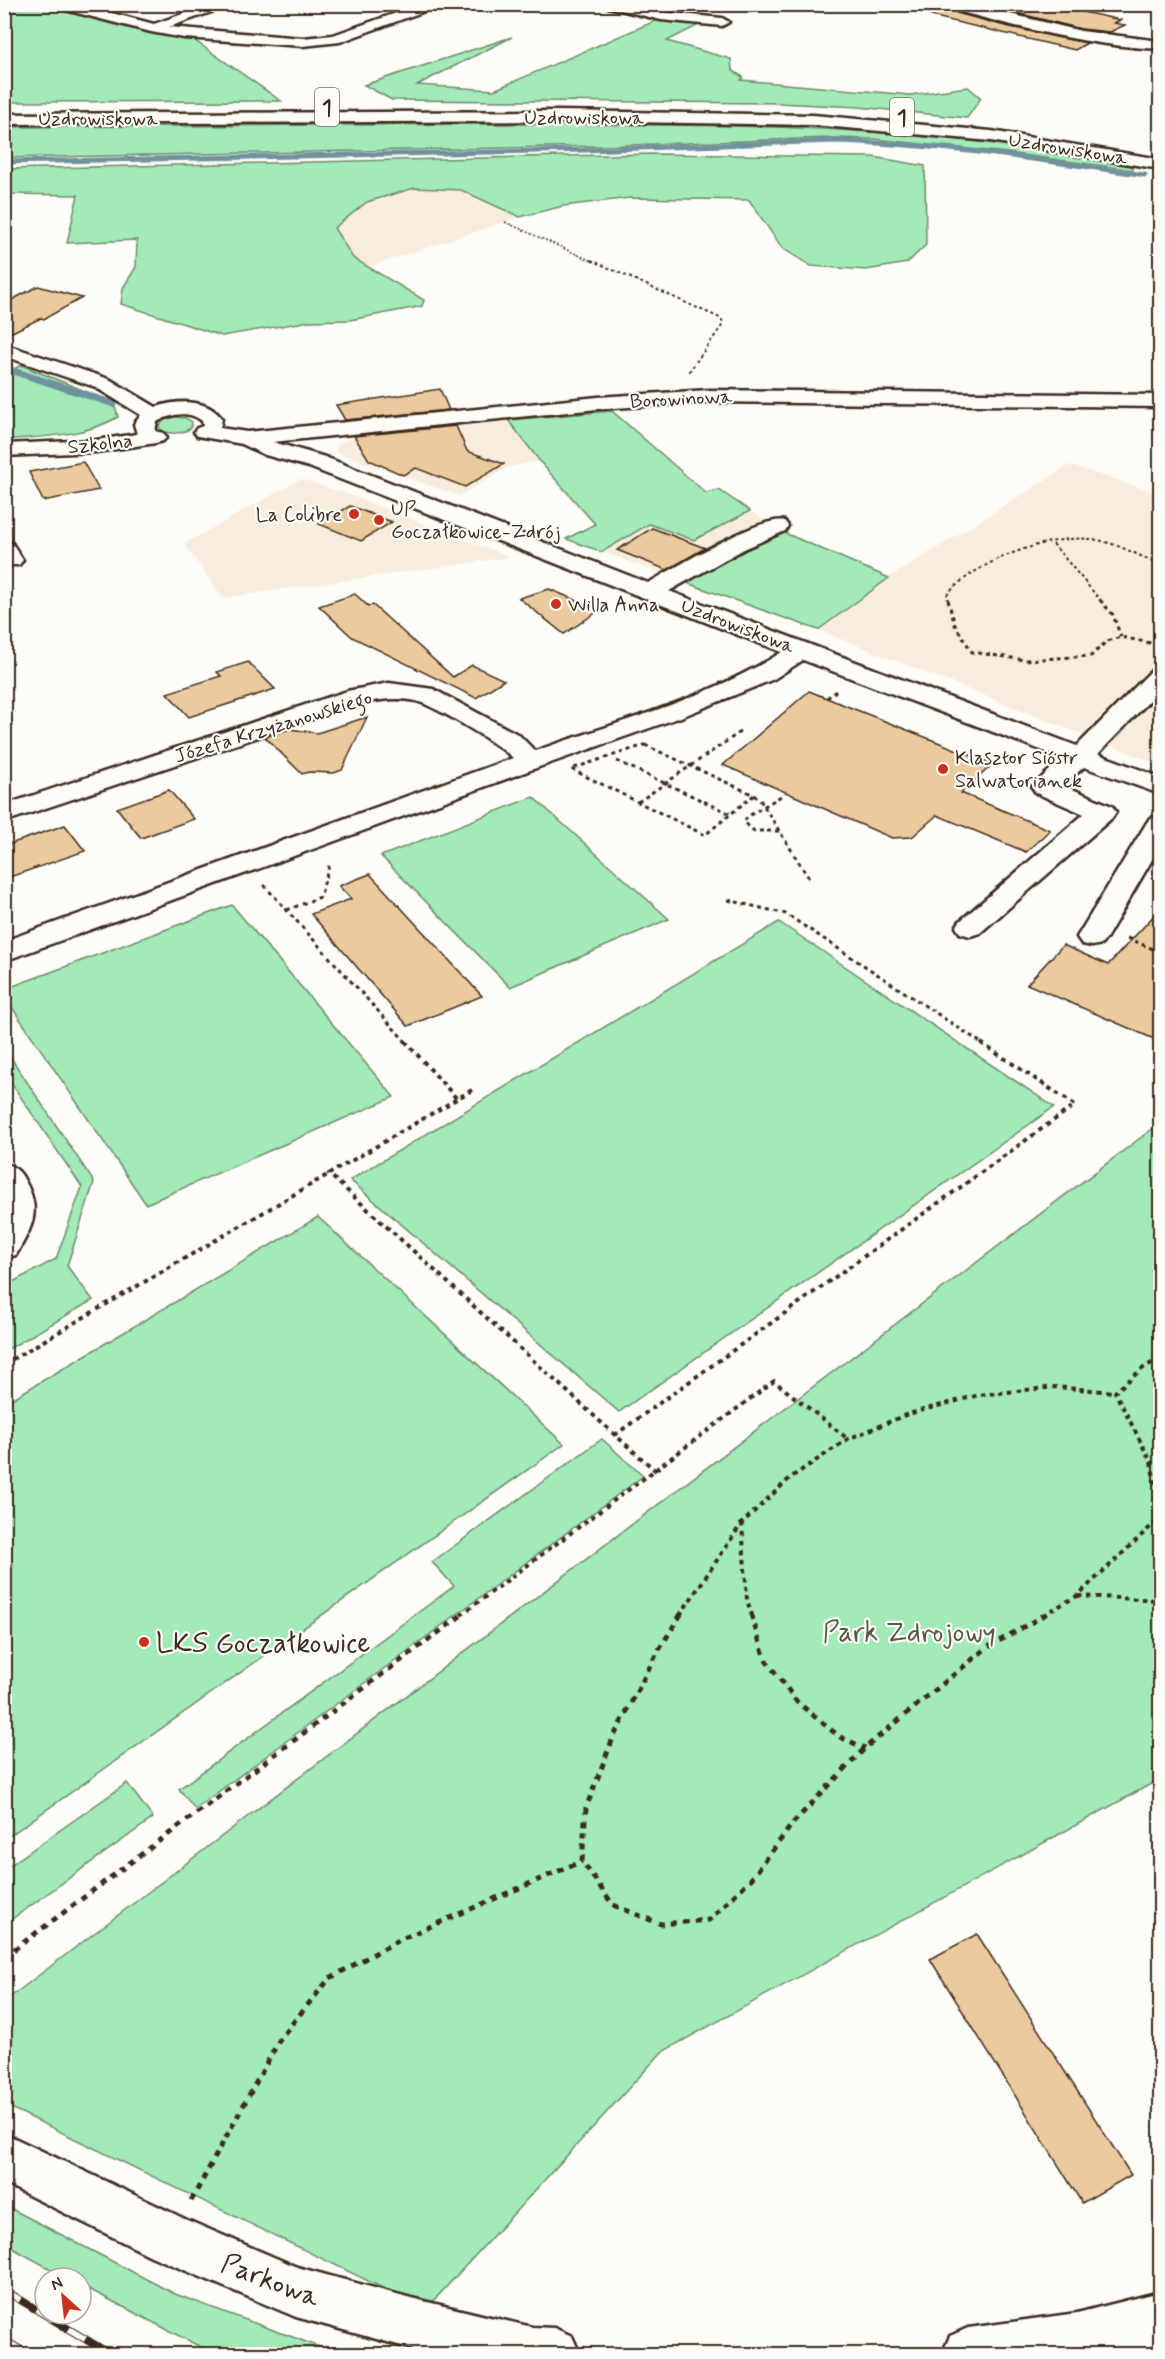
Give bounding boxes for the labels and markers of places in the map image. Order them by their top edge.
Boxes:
place label: UP Goczałkowice-Zdrój [391,496,561,546]
place label: La Colibre [256,502,342,529]
marker: La Colibre [347,507,361,521]
marker: UP Goczałkowice-Zdrój [372,513,386,527]
place label: Willa Anna [568,592,659,619]
marker: Willa Anna [549,597,563,611]
place label: Klasztor Sióstr Salwatorianek [955,745,1082,795]
marker: Klasztor Sióstr Salwatorianek [936,762,950,776]
place label: LKS Goczałkowice [156,1626,370,1663]
marker: LKS Goczałkowice [137,1635,151,1649]

